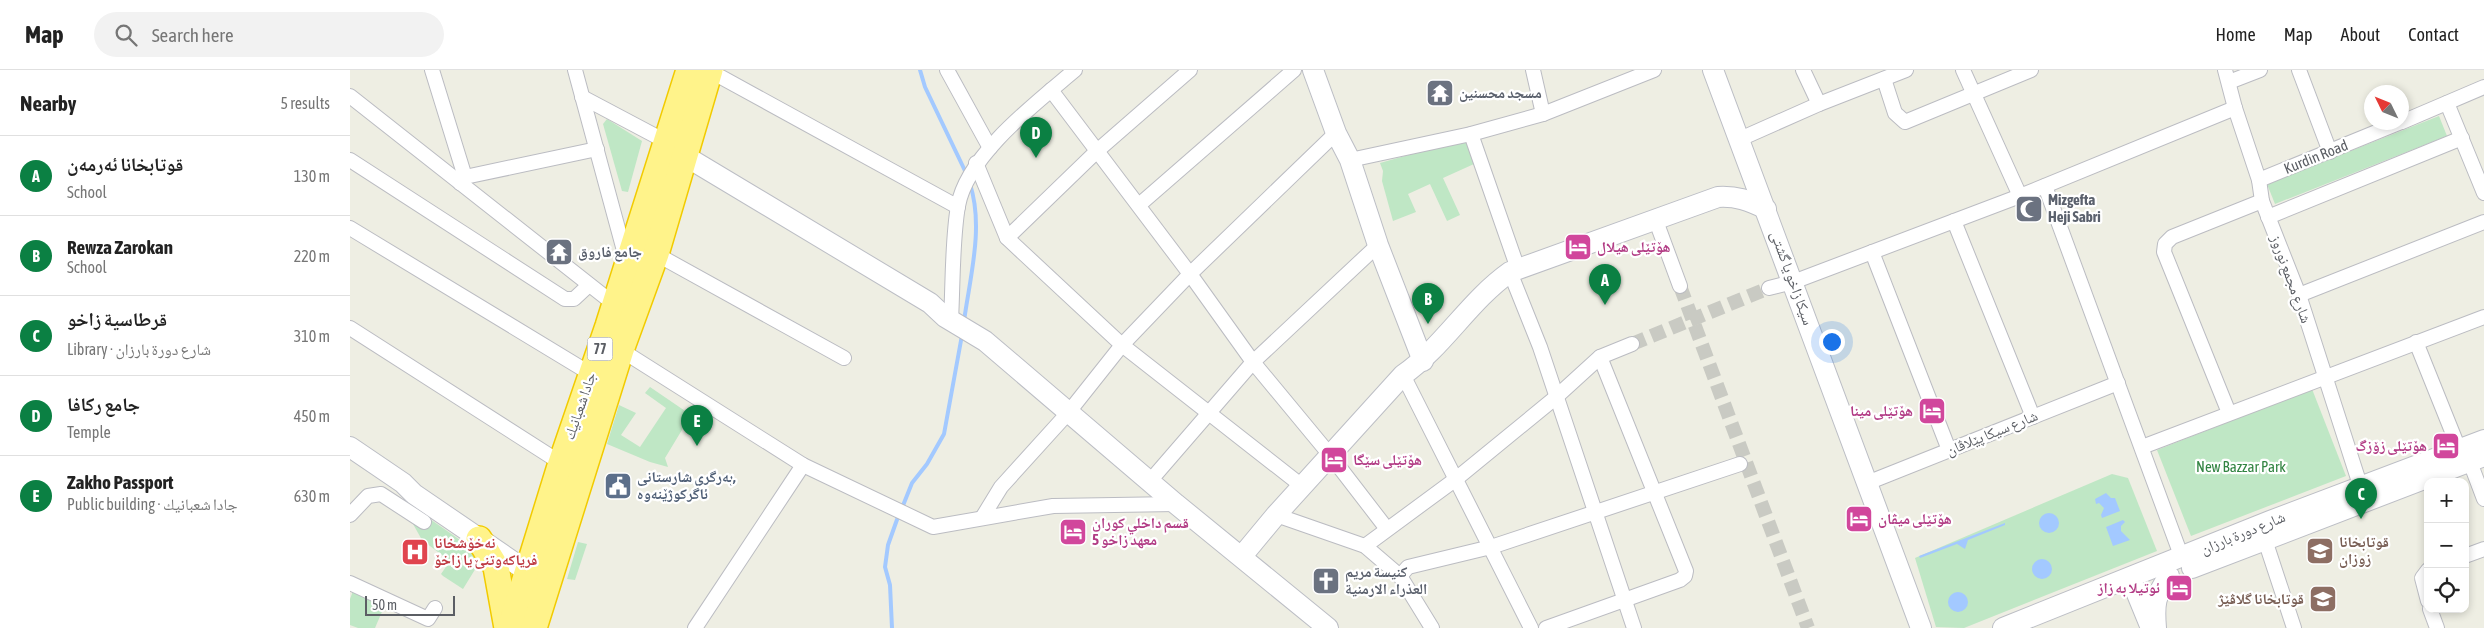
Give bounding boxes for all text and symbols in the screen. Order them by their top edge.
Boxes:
search box [94,12,444,57]
text: Map [25,21,64,48]
icon: search [112,21,140,49]
text: Search here [152,24,234,46]
text: Home [2216,24,2256,45]
text: Map [2284,24,2313,45]
text: About [2341,24,2380,45]
text: Contact [2408,24,2459,45]
temple icon: مسجد محسنين [1425,78,1455,108]
place label: مسجد محسنين [1459,84,1542,102]
north arrow [2364,85,2409,130]
text: Nearby [20,91,76,115]
text: 5 results [280,94,330,112]
pin: D [1020,117,1052,158]
street label: Kurdin Road [2281,136,2350,177]
text: قوتابخانا ئه‌رمه‌ن [67,153,183,175]
text: A [32,167,40,185]
text: 130 m [294,167,330,185]
text: School [67,183,107,201]
place label: Mizgefta Heji Sabri [2048,191,2101,225]
mosque icon: Mizgefta Heji Sabri [2014,194,2044,224]
street label: سیکا زاخو یا گشتى [1766,228,1817,328]
street label: شارع مجمع نوروز [2265,231,2315,326]
hotel icon: هۆتێلی هیلال [1563,232,1593,262]
text: Rewza Zarokan [67,236,173,258]
temple icon: جامع فاروق [544,237,574,267]
place label: هۆتێلی هیلال [1597,238,1670,256]
place label: جامع فاروق [578,243,642,262]
text: B [32,247,40,265]
text: 220 m [294,247,330,265]
text: School [67,258,107,276]
pin: A [1589,264,1621,305]
pin: B [1412,283,1444,324]
text: قرطاسية زاخو [67,308,167,330]
text: C [32,327,40,345]
text: 310 m [294,327,330,345]
your location [1819,329,1845,355]
road number: 77 [588,338,612,360]
text: Library · شارع دورة بارزان [67,340,211,358]
street label: جادا شعبانيك [560,370,600,442]
text: جامع ركافا [67,393,140,415]
hotel icon: هۆتێلی مینا [1917,396,1947,426]
place label: هۆتێلی مینا [1850,402,1913,420]
pin: E [681,405,713,446]
street label: شارع سيكا پێلاڤان [1944,406,2041,460]
text: D [32,407,40,425]
text: 450 m [294,407,330,425]
text: Temple [67,423,111,441]
hotel icon: هۆتێلی زۆزگ [2431,431,2461,461]
place label: هۆتێلی زۆزگ [2355,437,2427,455]
hotel icon: هۆتێلی سێگا [1319,445,1349,475]
place label: هۆتێلی سێگا [1353,451,1422,469]
park label: New Bazzar Park [2196,458,2286,475]
place label: بەرگری شارستانی, ئاگرکوژێنەوە [637,468,736,502]
text: Zakho Passport [67,471,174,493]
public building icon: بەرگری شارستانی, ئاگرکوژێنەوە [603,471,633,501]
pin: C [2345,478,2377,519]
map controls [2424,478,2469,613]
button: + [2424,478,2469,523]
text: E [33,487,39,505]
text: 630 m [294,487,330,505]
text: Public building · جادا شعبانيك [67,495,238,513]
hotel icon: هۆتێلی میڤان [1844,504,1874,534]
street label: شارع دورة بارزان [2198,508,2288,559]
place label: هۆتێلی میڤان [1878,510,1952,528]
place label: قسم داخلي كوران معهد زاخو 5 [1092,514,1189,549]
hotel icon: قسم داخلي كوران معهد زاخو 5 [1058,517,1088,547]
button: − [2424,523,2469,568]
place label: قوتابخانا زوزان [2339,533,2389,568]
place label: نه‌خۆشخانا فرياكه‌وتنێ يا زاخۆ [434,534,537,569]
school or university icon: قوتابخانا زوزان [2305,536,2335,566]
hospital icon: نه‌خۆشخانا فرياكه‌وتنێ يا زاخۆ [400,537,430,567]
place label: كنيسة مريم العذراء الارمنية [1345,563,1427,597]
church icon: كنيسة مريم العذراء الارمنية [1311,566,1341,596]
button: locate [2424,568,2469,613]
hotel icon: ئوتيلا به زاز [2164,573,2194,603]
place label: ئوتيلا به زاز [2097,579,2160,597]
school or university icon: قوتابخانا گلاڤێژ [2308,584,2338,614]
place label: قوتابخانا گلاڤێژ [2217,590,2304,608]
scale bar [365,593,455,616]
text: 50 m [372,597,397,613]

